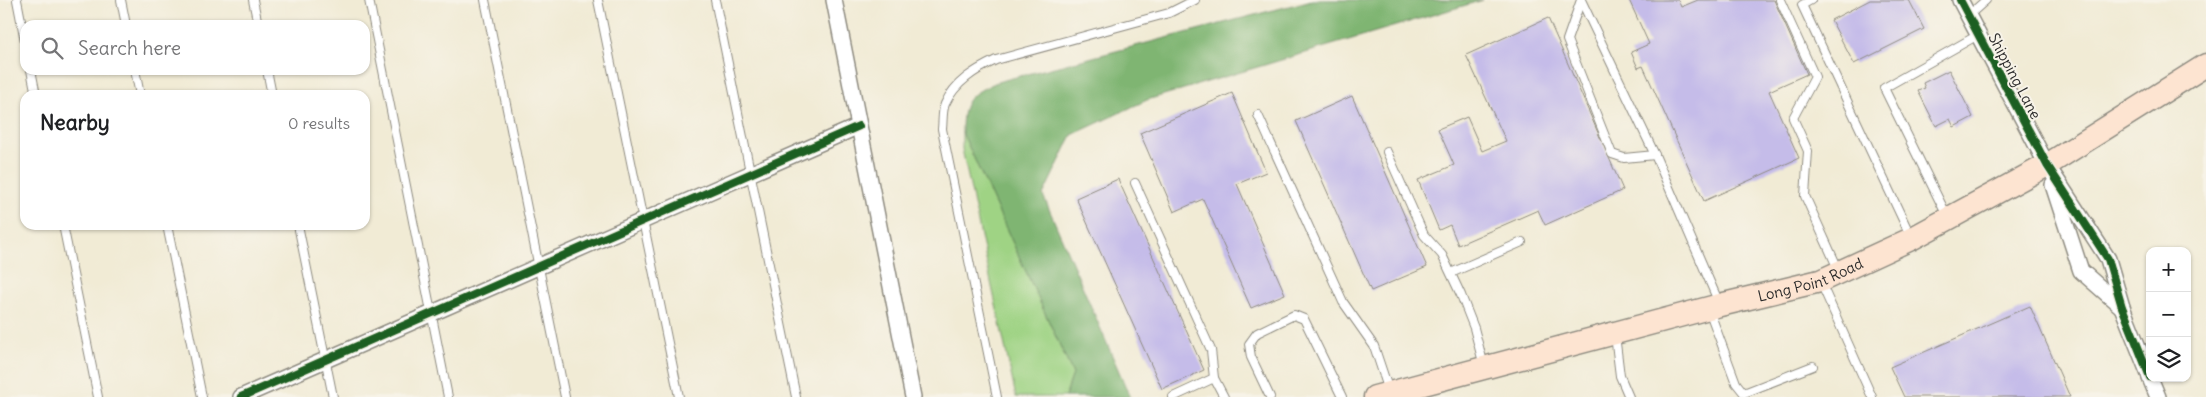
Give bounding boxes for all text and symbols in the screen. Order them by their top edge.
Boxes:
search box [20,20,370,75]
street label: Shipping Lane [1984,30,2046,122]
icon: search [38,34,66,62]
text: Search here [78,36,181,60]
text: Nearby [40,109,110,136]
text: 0 results [288,113,350,133]
map controls [2146,247,2191,382]
button: + [2146,247,2191,292]
street label: Long Point Road [1756,253,1866,305]
button: − [2146,292,2191,337]
button: layers [2146,337,2191,382]

